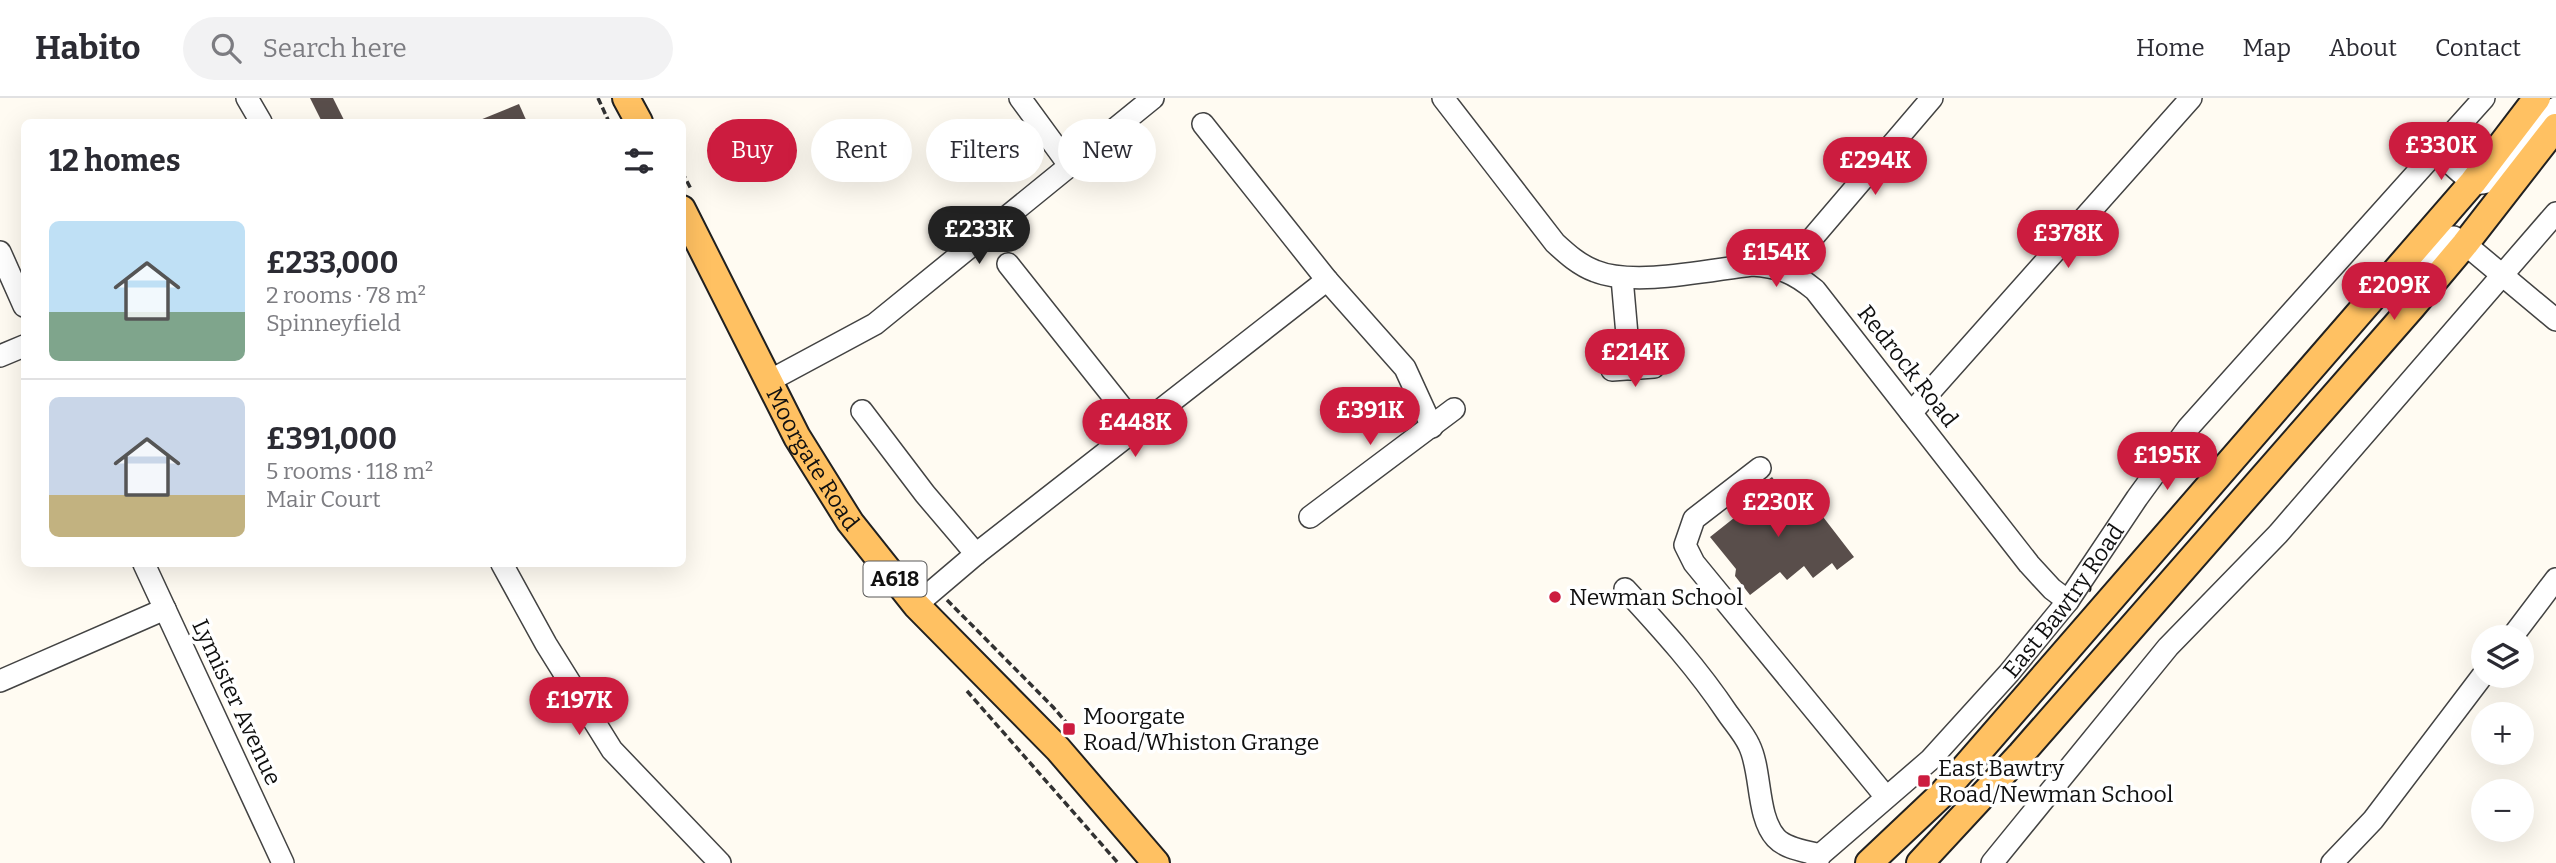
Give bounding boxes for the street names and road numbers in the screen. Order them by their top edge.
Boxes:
street label: Redrock Road [1852,300,1964,433]
street label: Moorgate Road [760,383,865,536]
street label: East Bawtry Road [1997,518,2130,683]
road number: A618 [864,561,926,596]
street label: Lymister Avenue [186,615,288,789]

